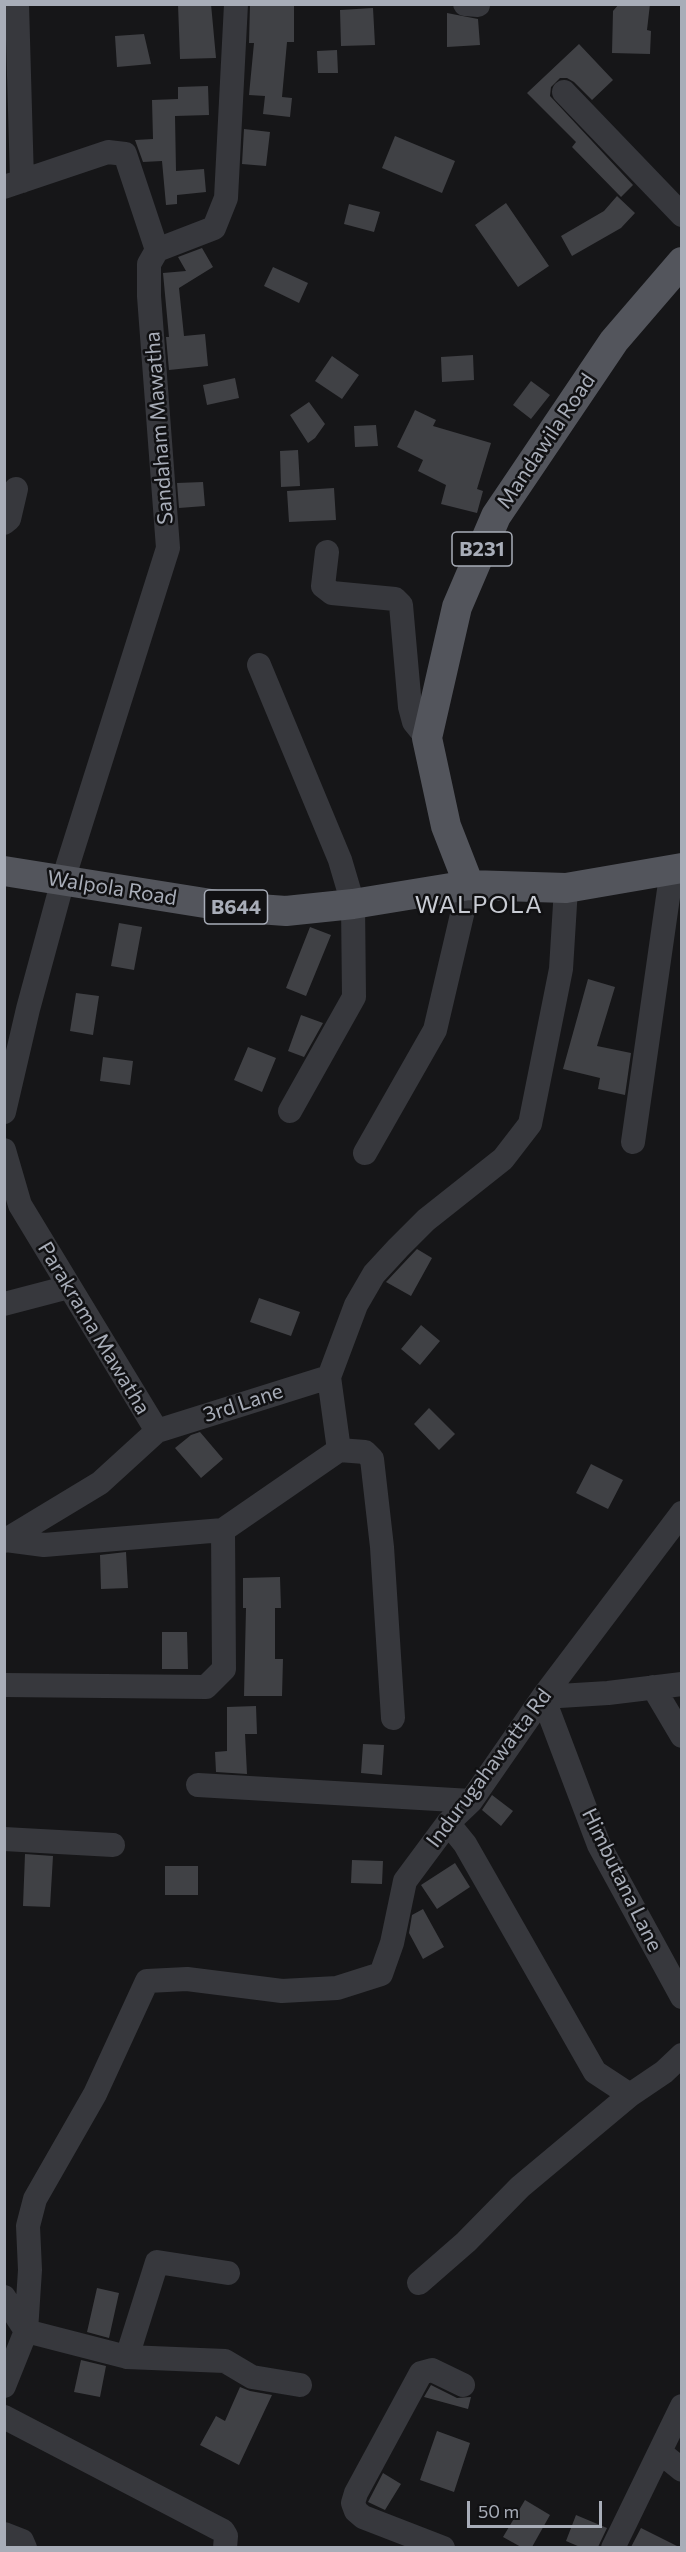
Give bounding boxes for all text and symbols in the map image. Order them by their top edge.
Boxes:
street label: Sandaham Mawatha [140,331,178,525]
street label: Mandawila Road [492,369,600,513]
road number: B231 [452,532,512,566]
street label: Walpola Road [45,865,179,911]
road number: B644 [204,890,268,924]
district label: WALPOLA [415,891,543,919]
street label: Parakrama Mawatha [32,1237,156,1419]
street label: 3rd Lane [200,1378,286,1428]
street label: Indurugahawatta Rd [421,1684,557,1852]
street label: Himbutana Lane [576,1804,668,1956]
scale bar [470,2489,605,2527]
text: 50 m [478,2500,519,2522]

